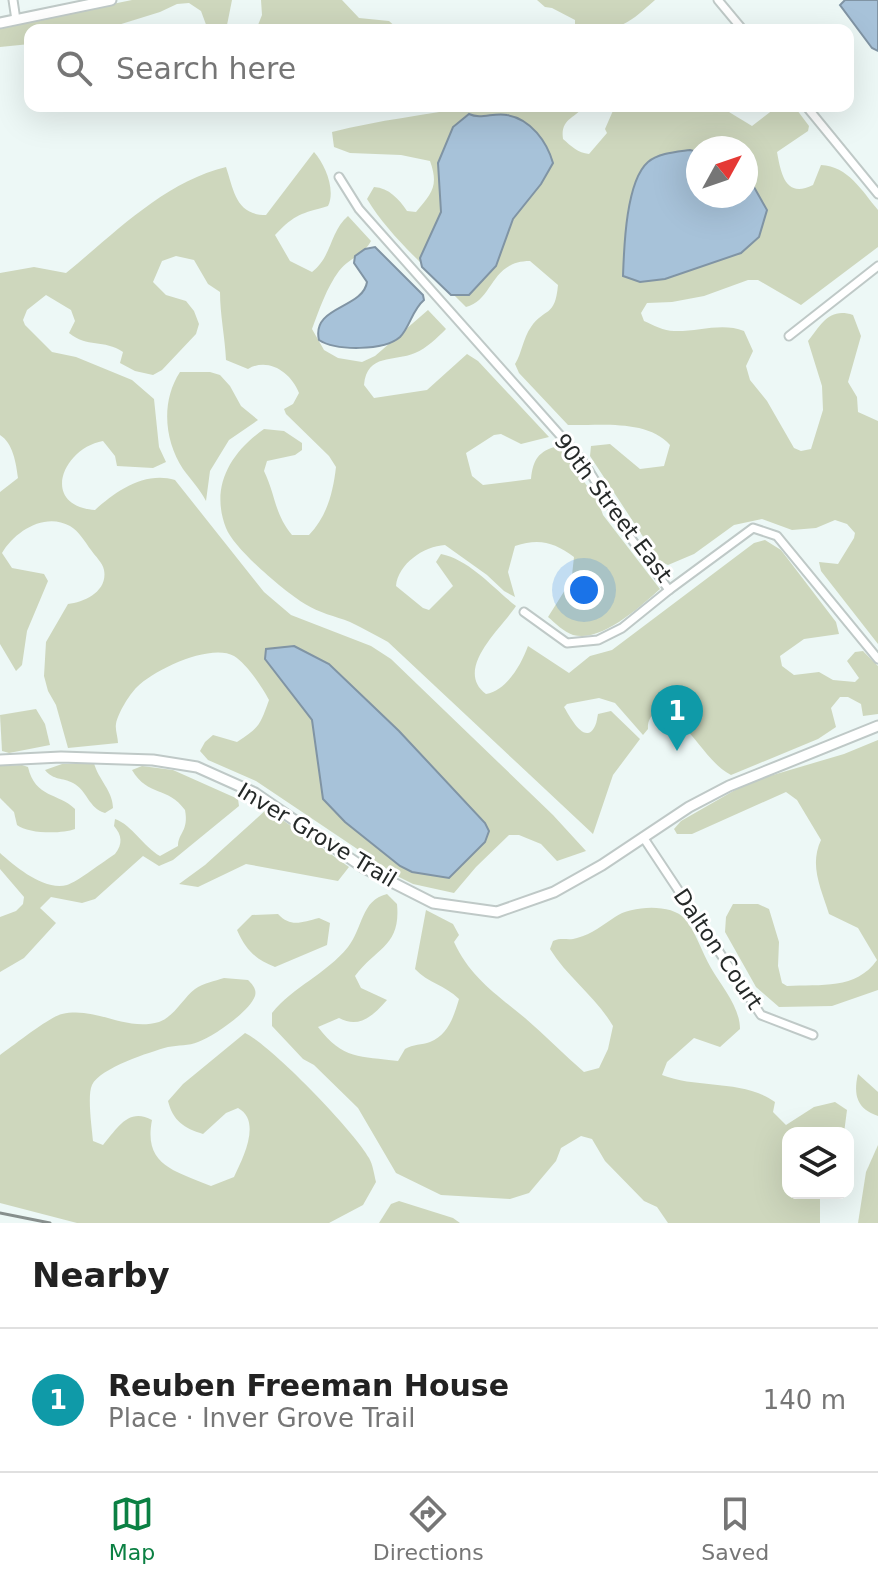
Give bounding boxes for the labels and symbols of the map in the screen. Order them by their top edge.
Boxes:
north arrow [686,136,758,208]
street label: 90th Street East [549,429,677,587]
your location [564,570,604,610]
pin: 1 [651,685,703,751]
street label: Inver Grove Trail [233,778,401,892]
street label: Dalton Court [668,884,768,1014]

